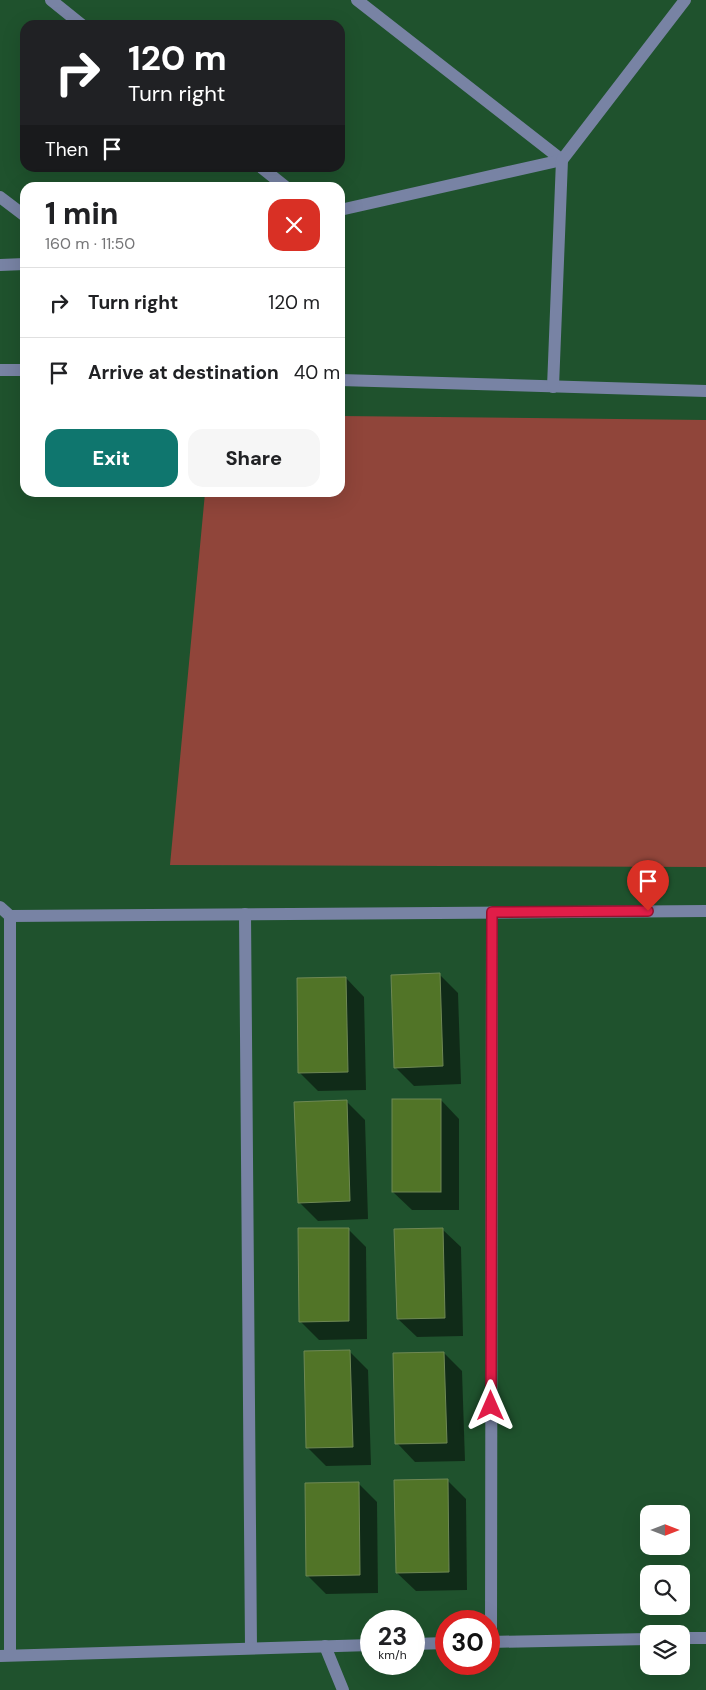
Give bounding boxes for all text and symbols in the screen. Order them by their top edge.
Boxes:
text: 120 m [128,35,227,81]
icon: right [45,40,110,105]
text: Turn right [128,79,225,108]
icon: arrive [98,135,126,163]
text: Then [45,137,88,162]
text: 1 min [45,194,118,233]
button: close [268,199,320,251]
text: 160 m · 11:50 [45,233,135,254]
icon: right [45,289,73,317]
text: Turn right [88,290,178,315]
text: 120 m [268,290,320,315]
icon: arrive [45,359,73,387]
text: Arrive at destination [88,360,279,385]
text: 40 m [294,360,340,385]
button: Exit [45,429,178,487]
button: Share [188,429,320,487]
pin [627,860,669,911]
icon: arrive [634,867,662,895]
position arrow [464,1379,516,1431]
north arrow [640,1505,690,1555]
map controls [640,1505,690,1675]
button: search [640,1565,690,1615]
speed limit sign: 30 [435,1610,500,1675]
text: 23 [378,1620,407,1653]
button: layers [640,1625,690,1675]
text: km/h [378,1647,407,1663]

